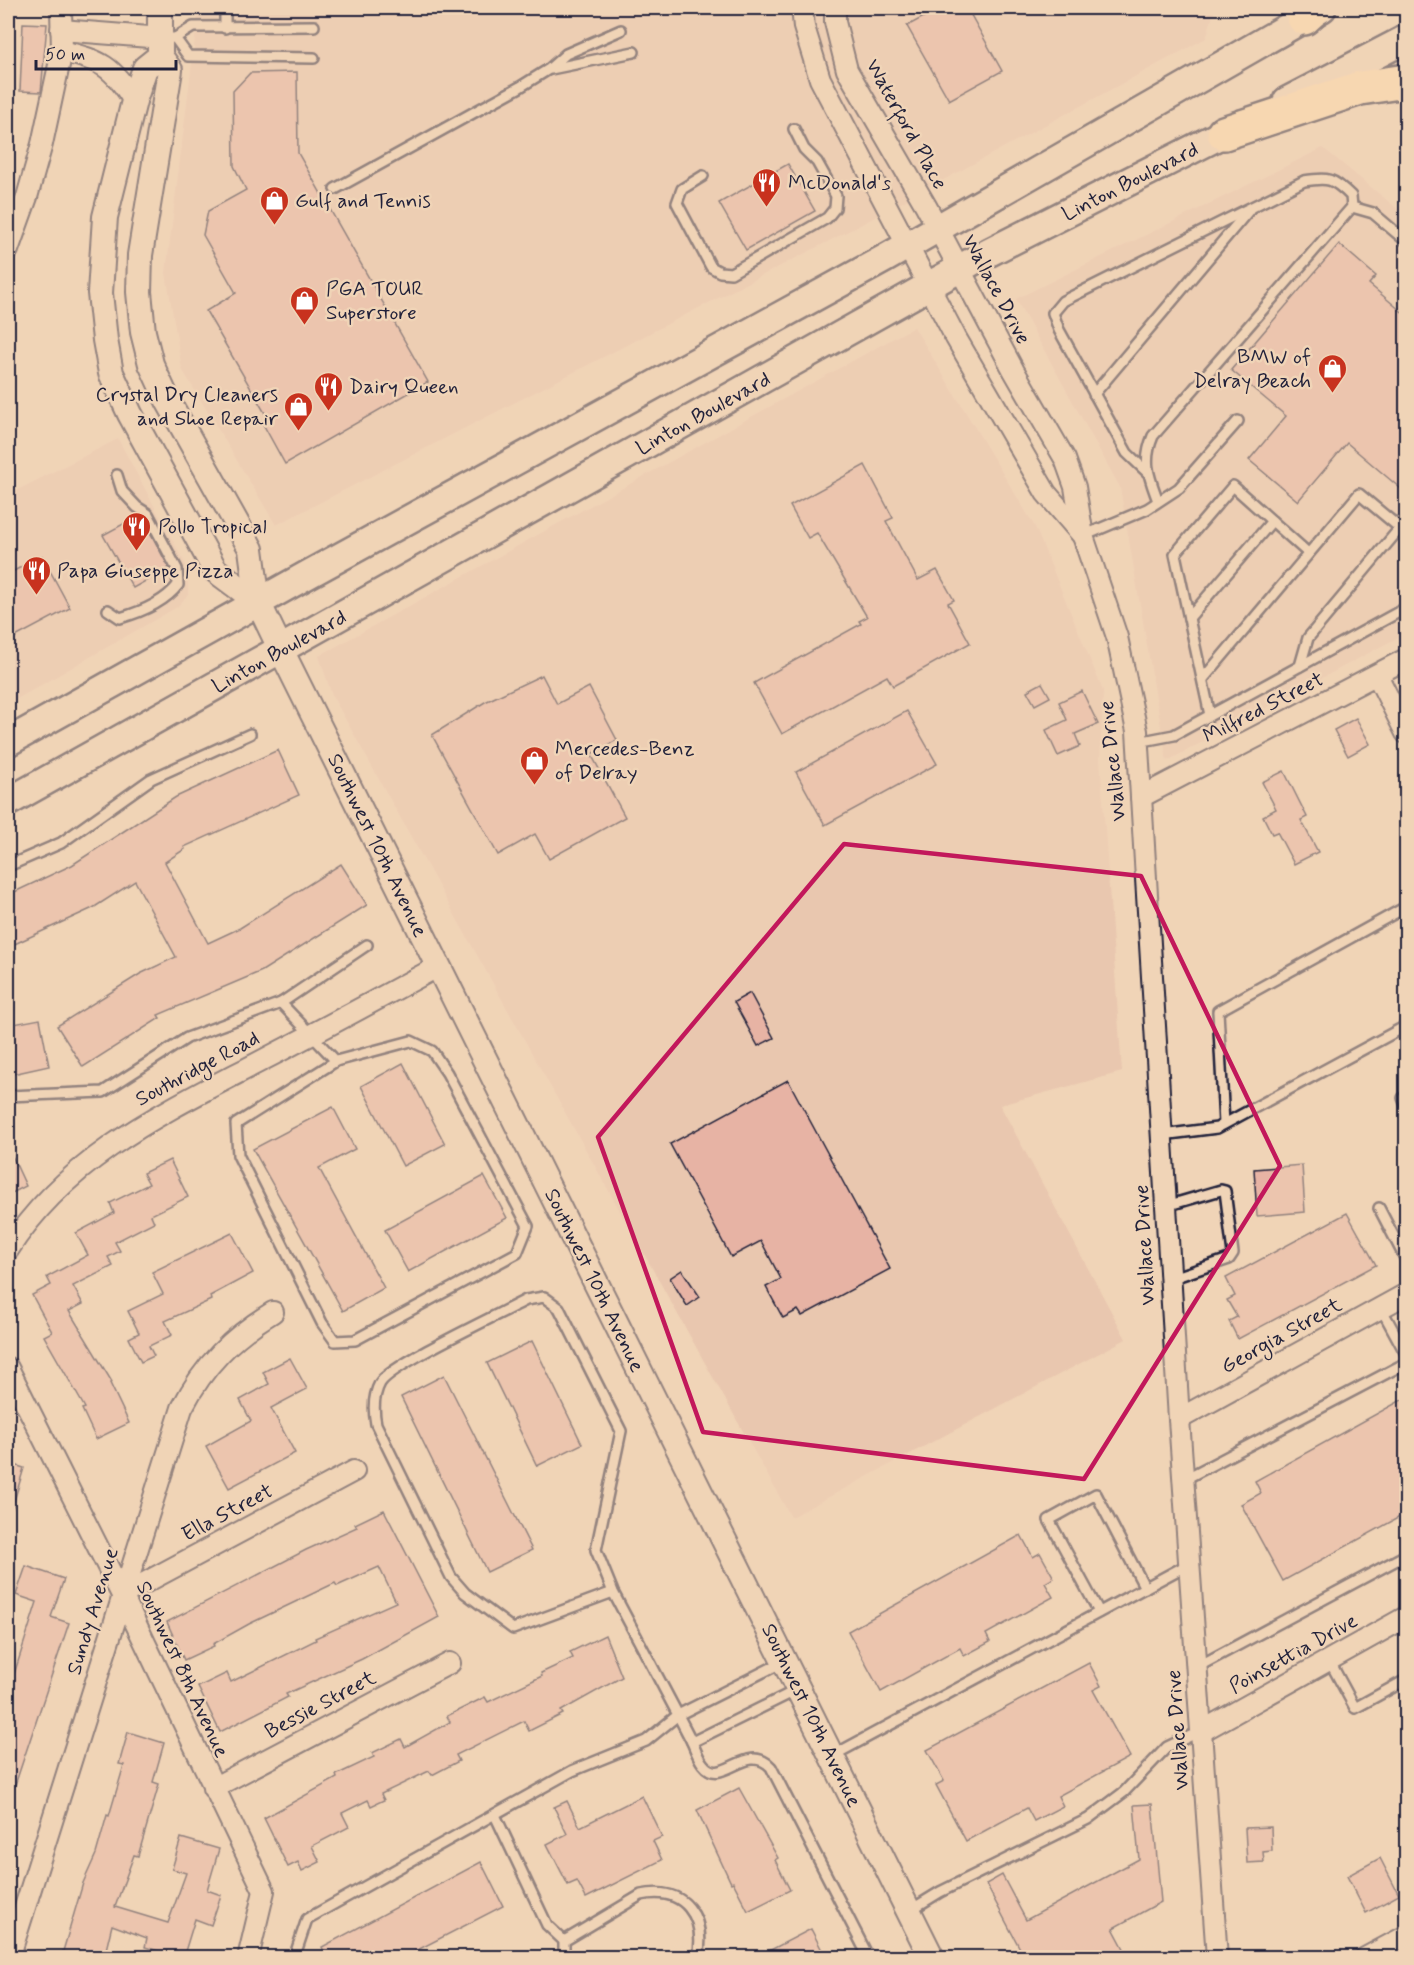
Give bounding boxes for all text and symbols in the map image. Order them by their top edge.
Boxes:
scale bar [36,33,176,71]
text: 50 m [45,43,85,67]
street label: Waterford Place [857,54,954,196]
street label: Linton Boulevard [1057,135,1203,228]
restaurant icon: McDonald's [751,166,783,208]
place label: McDonald's [788,169,891,197]
shop icon: Gulf and Tennis [258,184,290,226]
place label: Gulf and Tennis [295,187,431,215]
street label: Wallace Drive [955,229,1037,349]
place label: PGA TOUR Superstore [326,275,424,327]
shop icon: PGA TOUR Superstore [289,284,321,326]
place label: BMW of Delray Beach [1193,343,1311,395]
shop icon: BMW of Delray Beach [1316,352,1348,394]
street label: Linton Boulevard [631,365,776,462]
restaurant icon: Dairy Queen [312,370,344,412]
place label: Dairy Queen [349,373,459,401]
place label: Crystal Dry Cleaners and Shoe Repair [96,381,278,433]
shop icon: Crystal Dry Cleaners and Shoe Repair [283,390,315,432]
restaurant icon: Pollo Tropical [121,510,153,552]
place label: Pollo Tropical [158,513,267,541]
restaurant icon: Papa Giuseppe Pizza [20,554,52,596]
place label: Papa Giuseppe Pizza [57,557,233,585]
street label: Linton Boulevard [207,603,352,700]
street label: Milfred Street [1198,665,1329,750]
street label: Wallace Drive [1093,699,1133,823]
place label: Mercedes-Benz of Delray [555,735,695,787]
shop icon: Mercedes-Benz of Delray [518,744,550,786]
street label: Southwest 10th Avenue [320,749,434,942]
street label: Southridge Road [130,1024,265,1114]
street label: Southwest 10th Avenue [537,1184,651,1377]
street label: Wallace Drive [1128,1184,1162,1306]
street label: Georgia Street [1216,1291,1348,1382]
street label: Ella Street [177,1477,278,1549]
street label: Sundy Avenue [60,1544,126,1678]
street label: Southwest 8th Avenue [129,1577,235,1762]
street label: Poinsettia Drive [1224,1607,1363,1701]
street label: Southwest 10th Avenue [754,1619,868,1812]
street label: Bessie Street [260,1664,381,1746]
street label: Wallace Drive [1160,1669,1196,1791]

